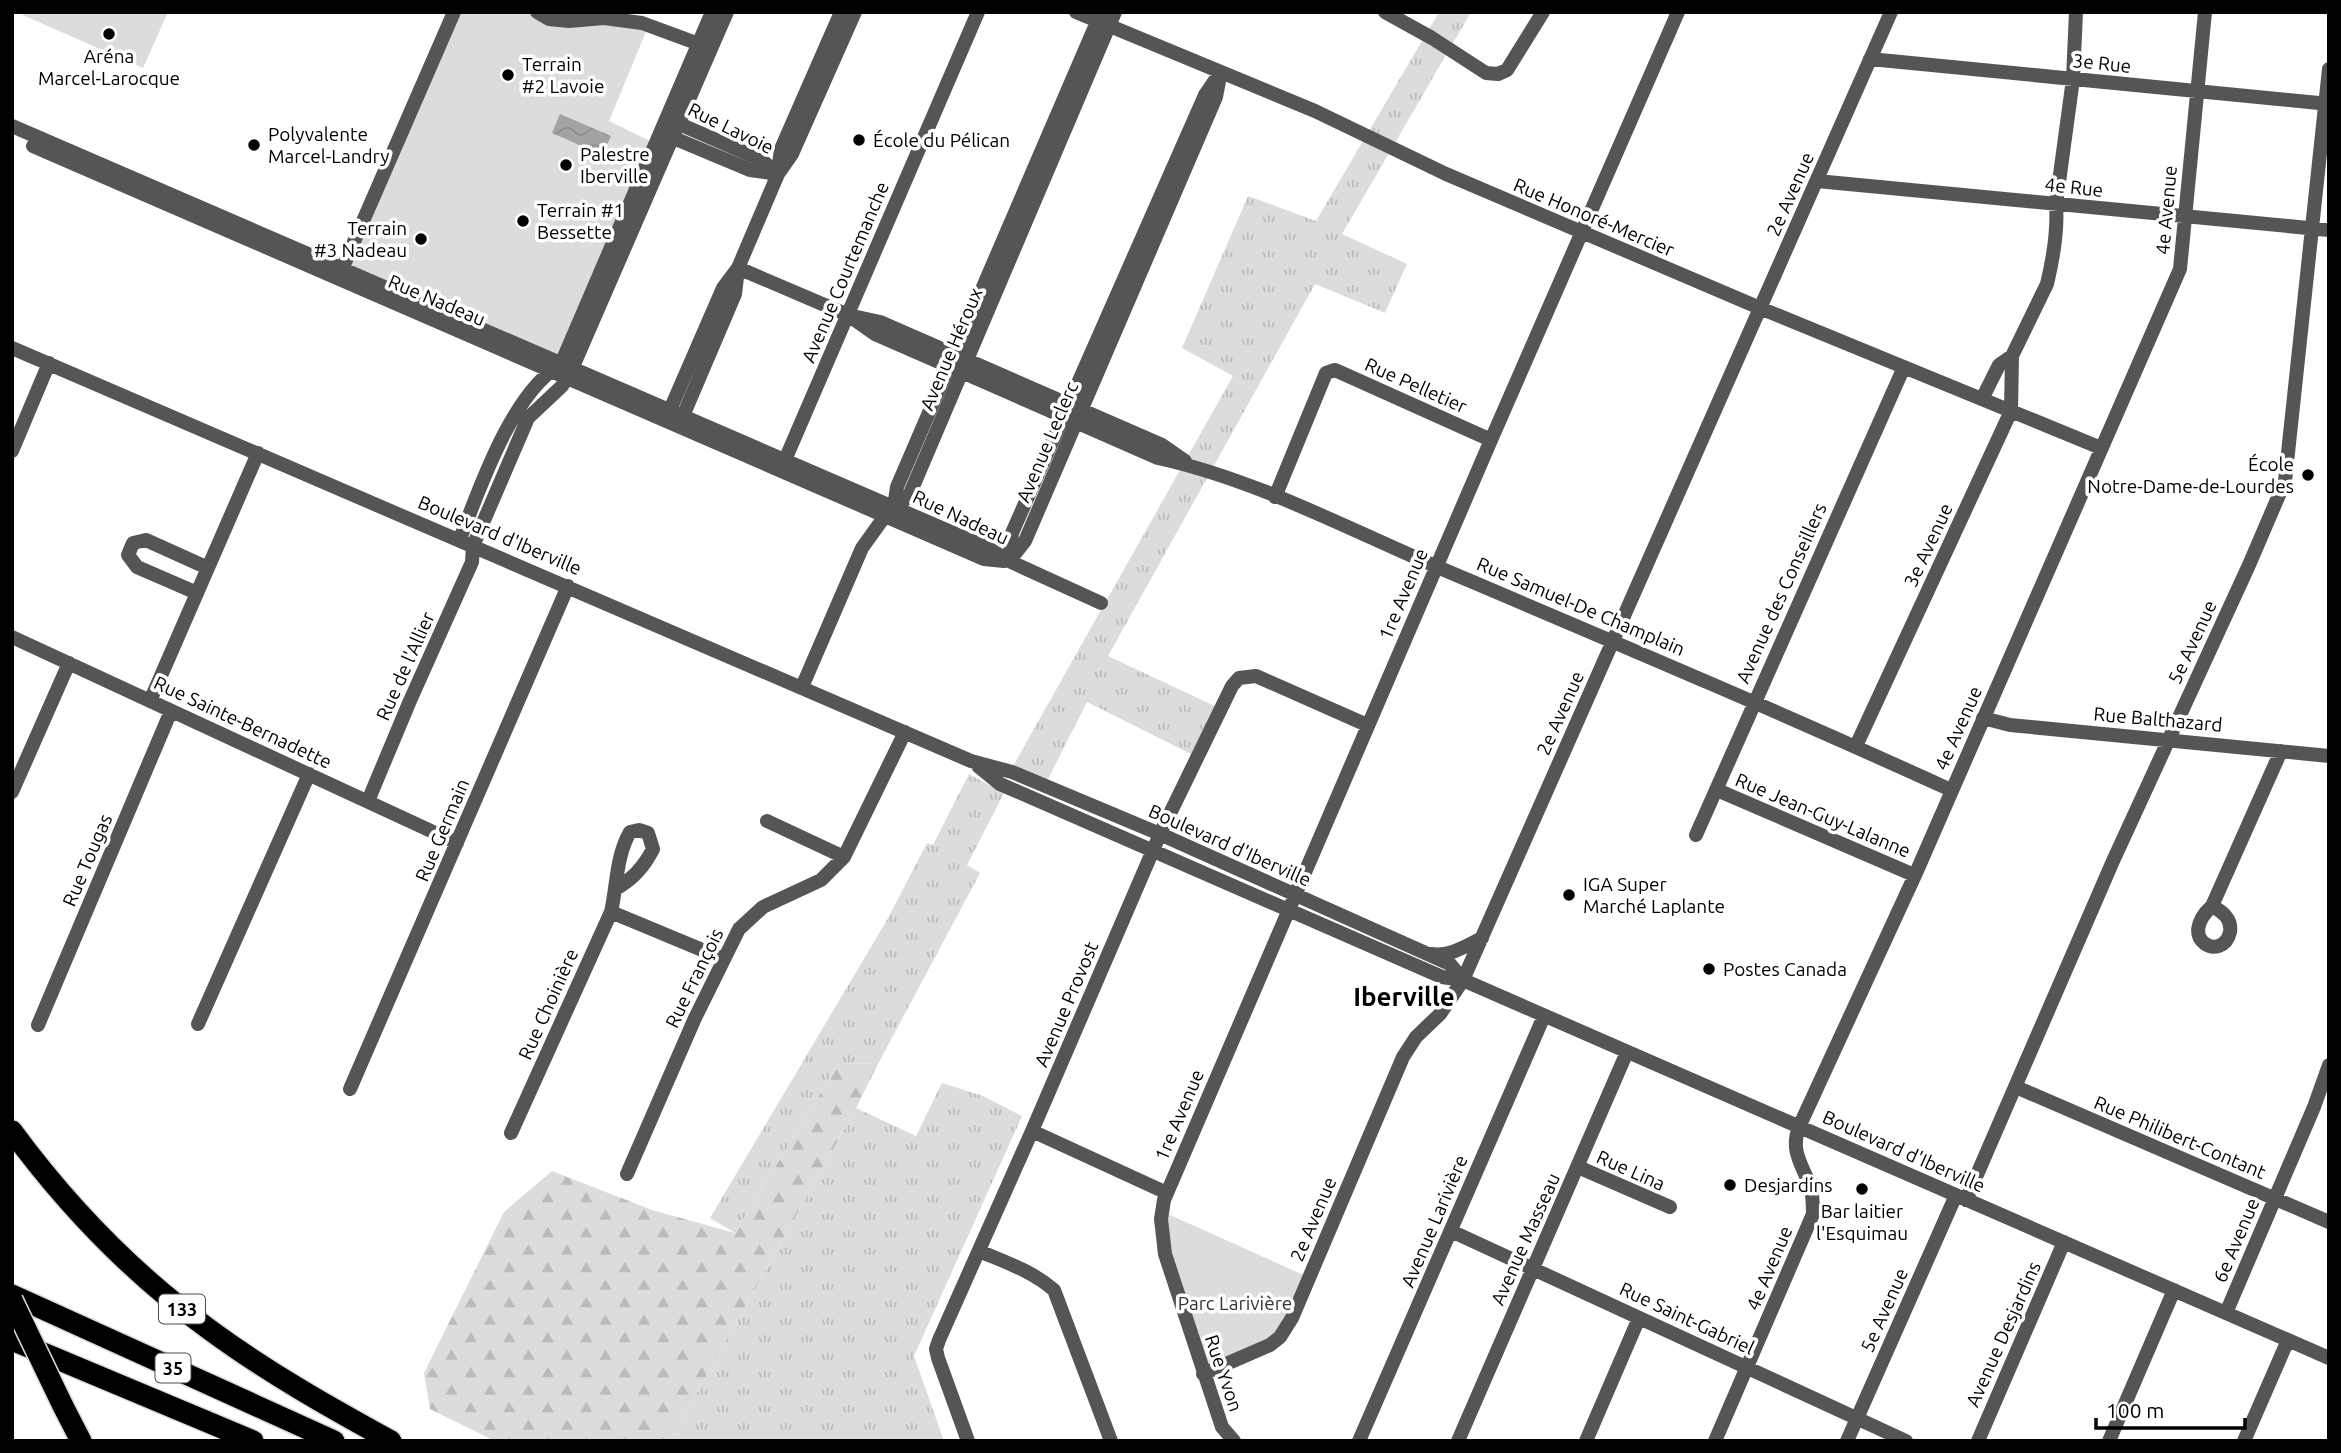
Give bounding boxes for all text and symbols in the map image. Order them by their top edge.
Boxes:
marker: Aréna Marcel-Larocque [101,26,117,42]
place label: Aréna Marcel-Larocque [38,45,180,89]
street label: 3e Rue [2072,49,2132,77]
place label: Terrain #2 Lavoie [522,53,604,97]
marker: Terrain #2 Lavoie [500,67,516,83]
street label: Rue Lavoie [685,98,777,158]
place label: Polyvalente Marcel-Landry [268,123,389,167]
place label: École du Pélican [873,129,1010,151]
marker: École du Pélican [851,132,867,148]
marker: Polyvalente Marcel-Landry [246,137,262,153]
place label: Palestre Iberville [580,143,650,187]
street label: 2e Avenue [1762,149,1818,239]
marker: Palestre Iberville [558,157,574,173]
street label: 4e Avenue [2151,164,2181,256]
street label: Rue Honoré-Mercier [1510,173,1678,261]
street label: 4e Rue [2044,173,2104,201]
street label: Avenue Courtemanche [797,178,893,366]
place label: Terrain #1 Bessette [537,199,624,243]
marker: Terrain #1 Bessette [515,213,531,229]
place label: Terrain #3 Nadeau [314,217,407,261]
marker: Terrain #3 Nadeau [413,231,429,247]
street label: Rue Nadeau [385,270,489,330]
street label: Avenue Héroux [915,284,987,414]
street label: Rue Pelletier [1362,353,1470,417]
street label: Avenue Leclerc [1012,378,1082,506]
place label: École Notre-Dame-de-Lourdes [2087,453,2294,497]
marker: École Notre-Dame-de-Lourdes [2300,467,2316,483]
street label: Rue Nadeau [910,485,1012,549]
street label: Boulevard d'Iberville [415,491,585,579]
street label: Avenue des Conseillers [1731,499,1831,687]
street label: 3e Avenue [1899,500,1957,590]
street label: 1re Avenue [1374,545,1432,643]
street label: Rue Samuel-De Champlain [1474,552,1688,660]
street label: 5e Avenue [2163,597,2221,687]
street label: Rue de l'Allier [371,608,439,724]
street label: 2e Avenue [1532,668,1588,758]
street label: Rue Sainte-Bernadette [151,671,335,773]
street label: 4e Avenue [1930,683,1986,773]
street label: Rue Balthazard [2093,702,2223,736]
street label: Rue Jean-Guy-Lalanne [1732,768,1914,862]
street label: Rue Germain [410,775,474,885]
street label: Boulevard d'Iberville [1145,799,1315,891]
street label: Rue Tougas [58,811,116,909]
place label: IGA Super Marché Laplante [1583,873,1725,917]
marker: IGA Super Marché Laplante [1561,887,1577,903]
street label: Rue François [660,925,728,1031]
street label: Avenue Provost [1030,938,1103,1070]
street label: Rue Choinière [514,945,582,1063]
place label: Postes Canada [1723,958,1847,980]
marker: Postes Canada [1701,961,1717,977]
district label: Iberville [1353,982,1455,1011]
street label: 1re Avenue [1150,1066,1208,1164]
street label: Rue Philibert-Contant [2091,1091,2270,1183]
street label: Boulevard d'Iberville [1819,1105,1989,1197]
street label: Rue Lina [1593,1145,1669,1195]
street label: Avenue Larivière [1396,1152,1472,1290]
street label: Avenue Masseau [1486,1170,1564,1308]
street label: 2e Avenue [1285,1173,1341,1265]
place label: Desjardins [1744,1174,1833,1196]
marker: Desjardins [1722,1177,1738,1193]
marker: Bar laitier l'Esquimau [1854,1181,1870,1197]
street label: 6e Avenue [2208,1194,2264,1286]
place label: Bar laitier l'Esquimau [1816,1200,1908,1244]
street label: 4e Avenue [1741,1222,1797,1314]
street label: Avenue Desjardins [1961,1258,2045,1410]
street label: 5e Avenue [1856,1265,1912,1355]
street label: Rue Saint-Gabriel [1616,1277,1758,1359]
park label: Parc Larivière [1178,1292,1292,1314]
road number: 133 [159,1294,205,1324]
street label: Rue Yvon [1201,1332,1247,1414]
road number: 35 [156,1353,190,1382]
scale bar [2096,1386,2245,1430]
text: 100 m [2106,1398,2164,1422]

